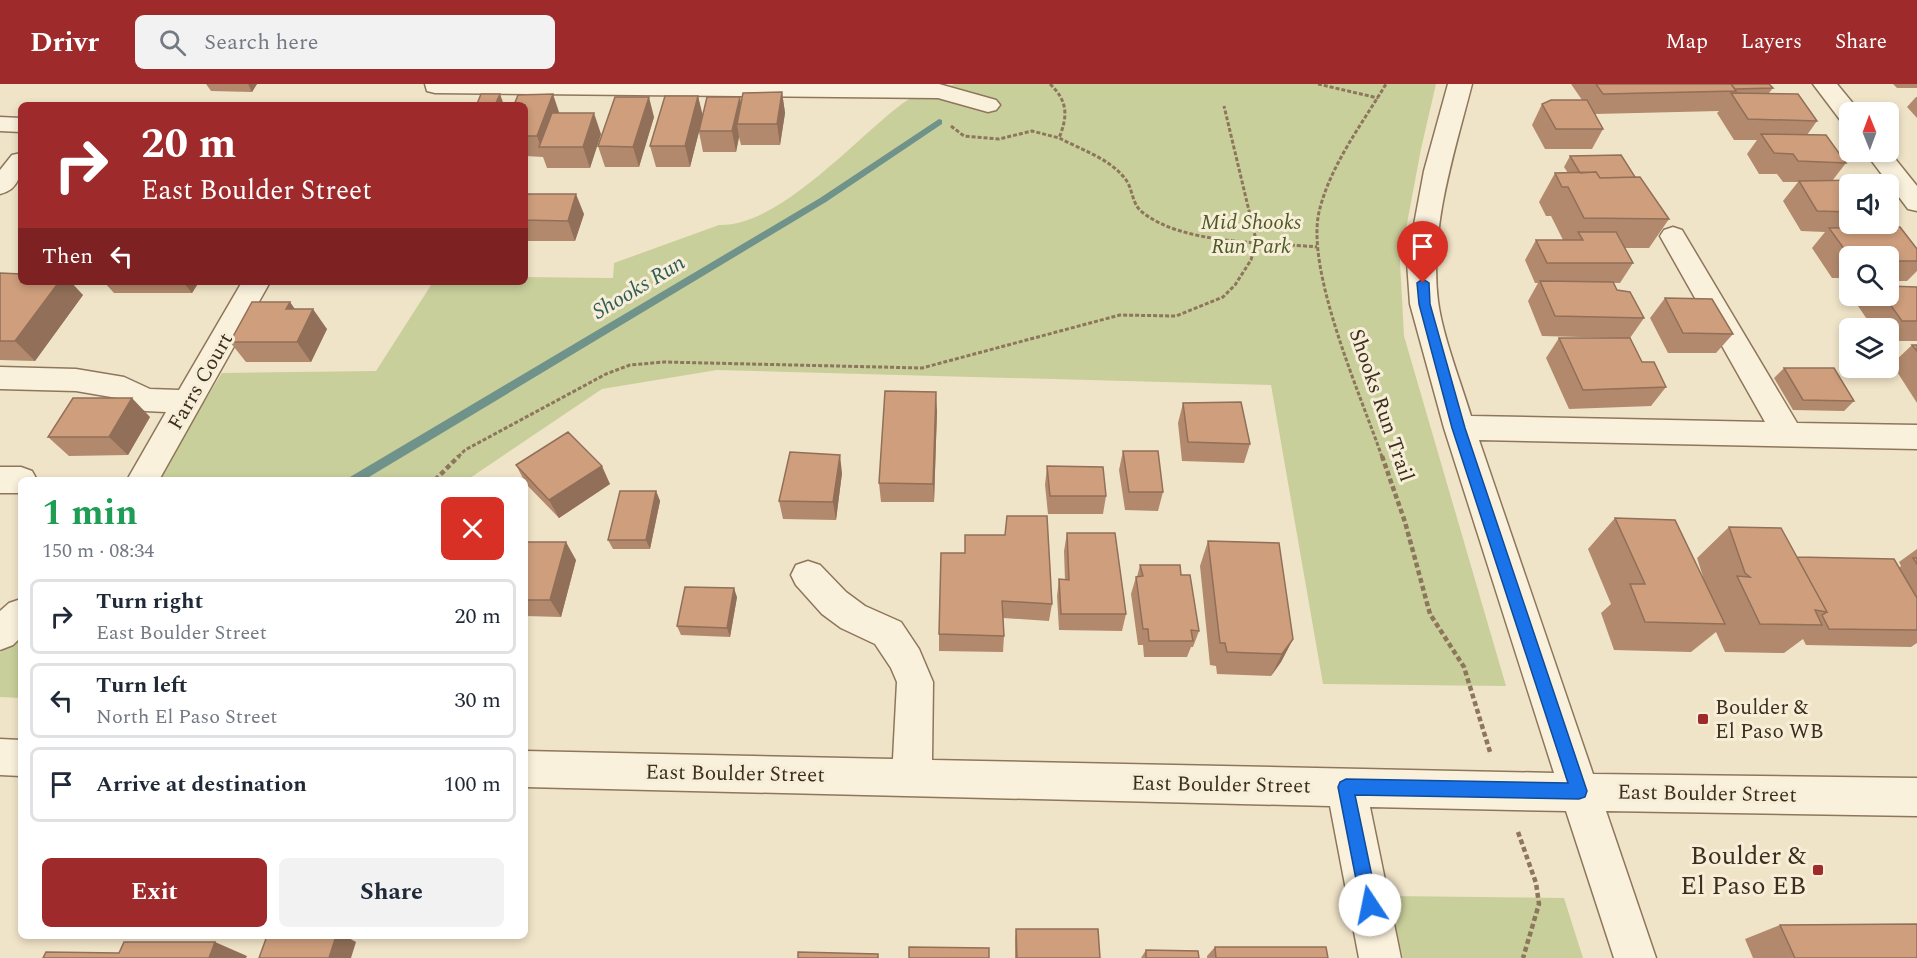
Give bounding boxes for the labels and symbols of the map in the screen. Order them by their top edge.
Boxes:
north arrow [1839,102,1899,162]
park label: Mid Shooks Run Park [1201,207,1302,263]
pin [1397,221,1448,283]
water label: Shooks Run [586,246,692,328]
street label: Shooks Run Trail [1340,324,1422,486]
street label: Farrs Court [160,327,242,436]
place label: Boulder & El Paso WB [1715,692,1823,748]
marker: Boulder & El Paso WB [1696,712,1710,726]
street label: East Boulder Street [645,756,825,792]
street label: East Boulder Street [1131,767,1311,803]
street label: East Boulder Street [1617,776,1797,812]
place label: Boulder & El Paso EB [1680,836,1807,906]
marker: Boulder & El Paso EB [1811,863,1825,877]
position arrow [1338,873,1402,937]

